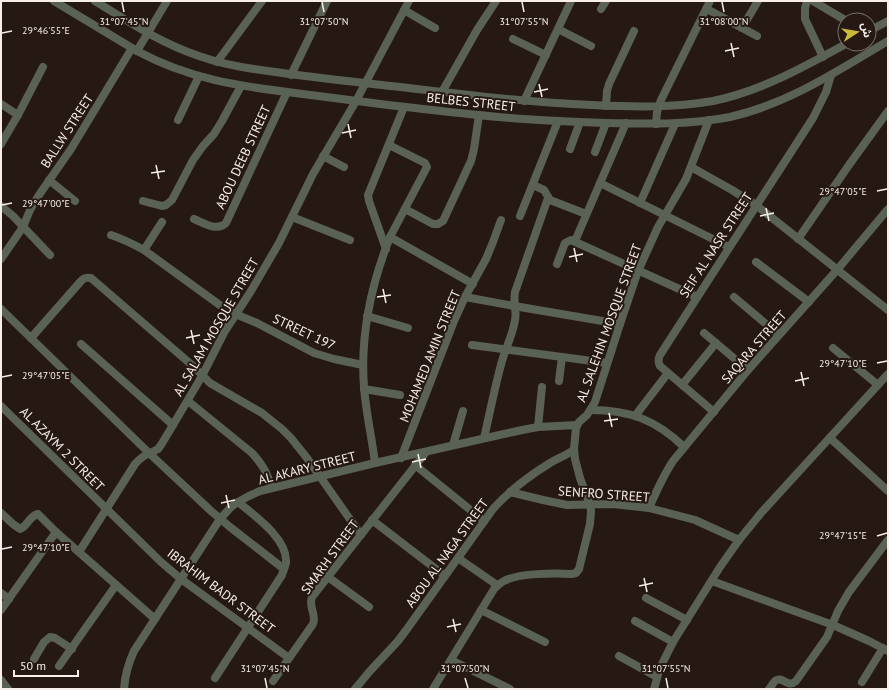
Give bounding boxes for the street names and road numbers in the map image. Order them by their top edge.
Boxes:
street label: BELBES STREET [426,89,516,115]
street label: BALLW STREET [37,91,97,171]
street label: ABOU DEEB STREET [212,102,274,212]
street label: SEIF AL NASR STREET [676,189,756,301]
street label: AL SALEHIN MOSQUE STREET [572,242,646,404]
street label: AL SALAM MOSQUE STREET [169,255,263,399]
street label: MOHAMED AMIN STREET [396,287,464,425]
street label: SAQARA STREET [718,307,790,387]
street label: STREET 197 [270,310,338,354]
street label: AL AZAYM 2 STREET [16,403,108,495]
street label: AL AKARY STREET [256,448,358,488]
street label: SENFRO STREET [558,482,650,506]
street label: ABOU AL NAGA STREET [402,495,492,611]
street label: SMARH STREET [297,517,363,597]
street label: IBRAHIM BADR STREET [164,545,278,637]

